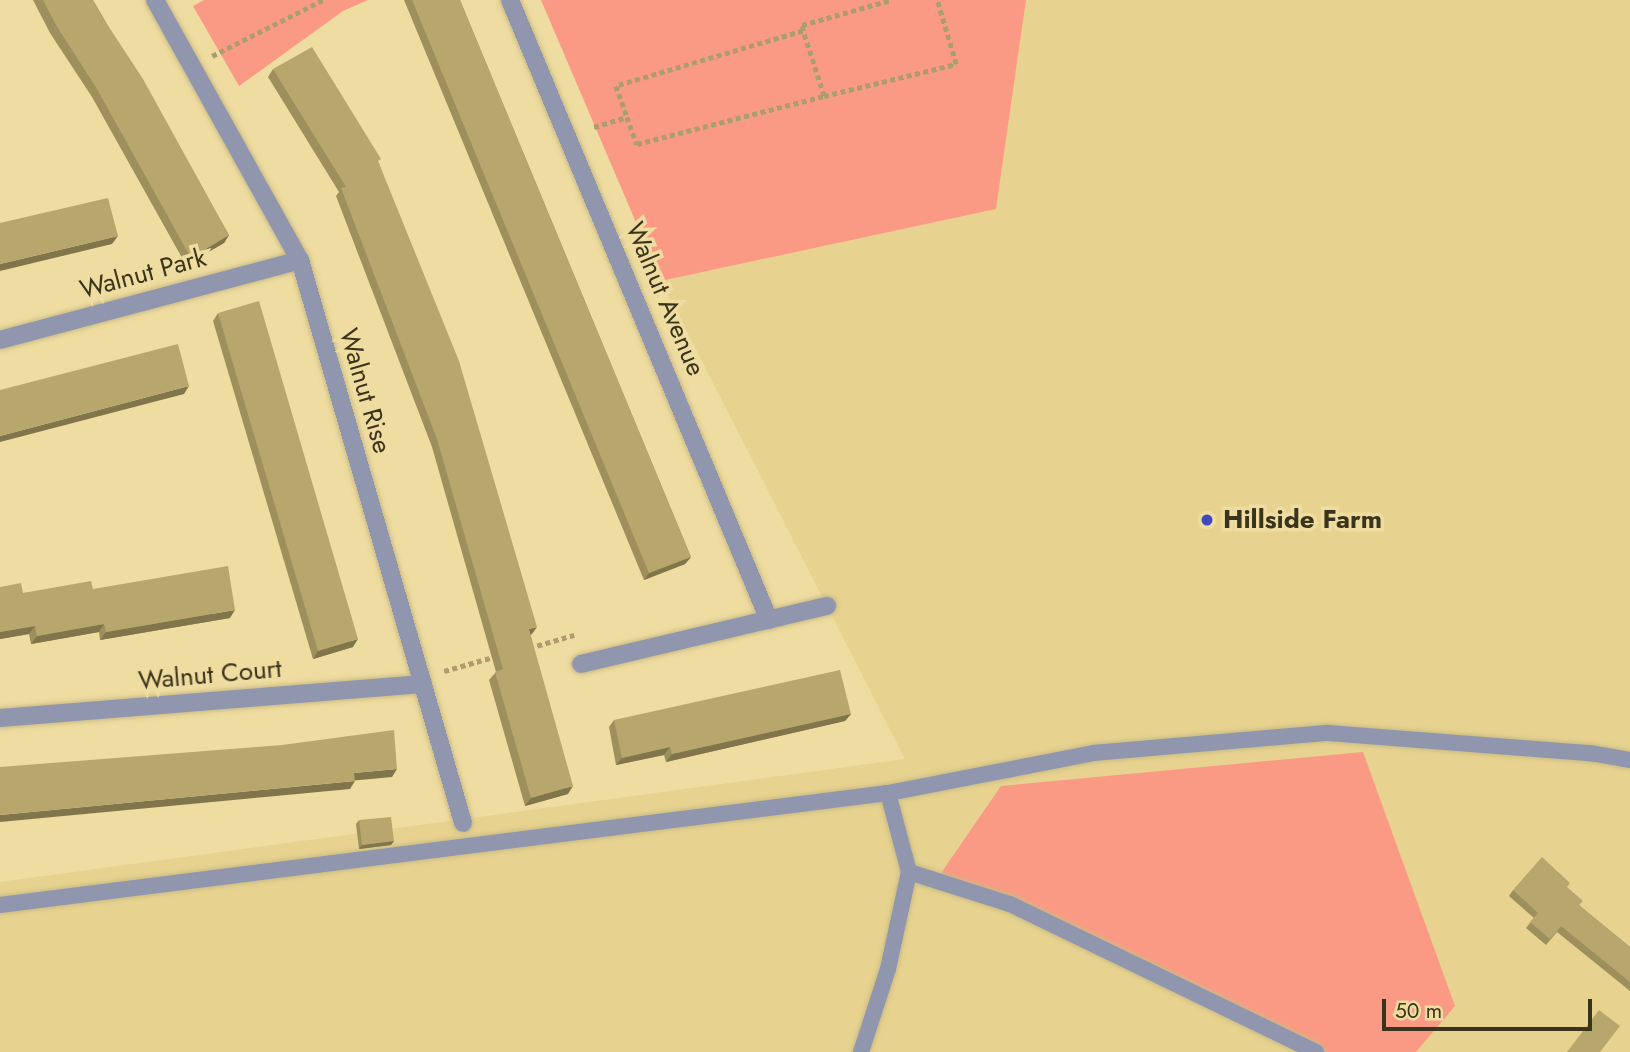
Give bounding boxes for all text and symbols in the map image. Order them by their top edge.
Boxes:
street label: Walnut Avenue [619,217,711,381]
street label: Walnut Park [77,242,209,306]
street label: Walnut Rise [332,325,398,457]
place label: Hillside Farm [1223,504,1382,536]
marker: Hillside Farm [1197,510,1217,530]
street label: Walnut Court [137,653,283,697]
scale bar [1385,986,1595,1030]
text: 50 m [1395,996,1442,1026]

